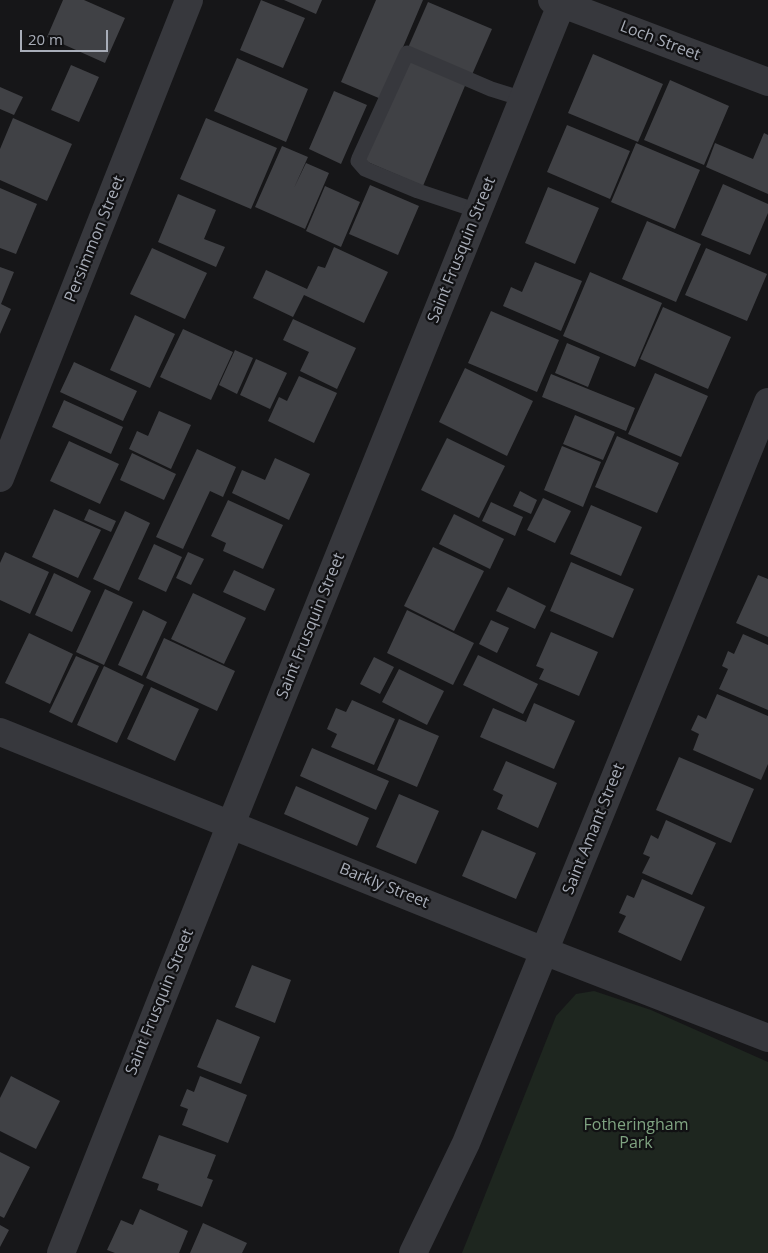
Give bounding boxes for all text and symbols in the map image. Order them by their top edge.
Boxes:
street label: Loch Street [617,17,703,65]
scale bar [22,20,110,52]
text: 20 m [28,29,63,49]
street label: Persimmon Street [61,173,129,305]
street label: Saint Frusquin Street [424,174,500,326]
street label: Saint Frusquin Street [273,550,349,702]
street label: Saint Amant Street [559,761,629,897]
street label: Barkly Street [336,859,432,913]
street label: Saint Frusquin Street [122,926,198,1078]
park label: Fotheringham Park [584,1115,688,1153]

